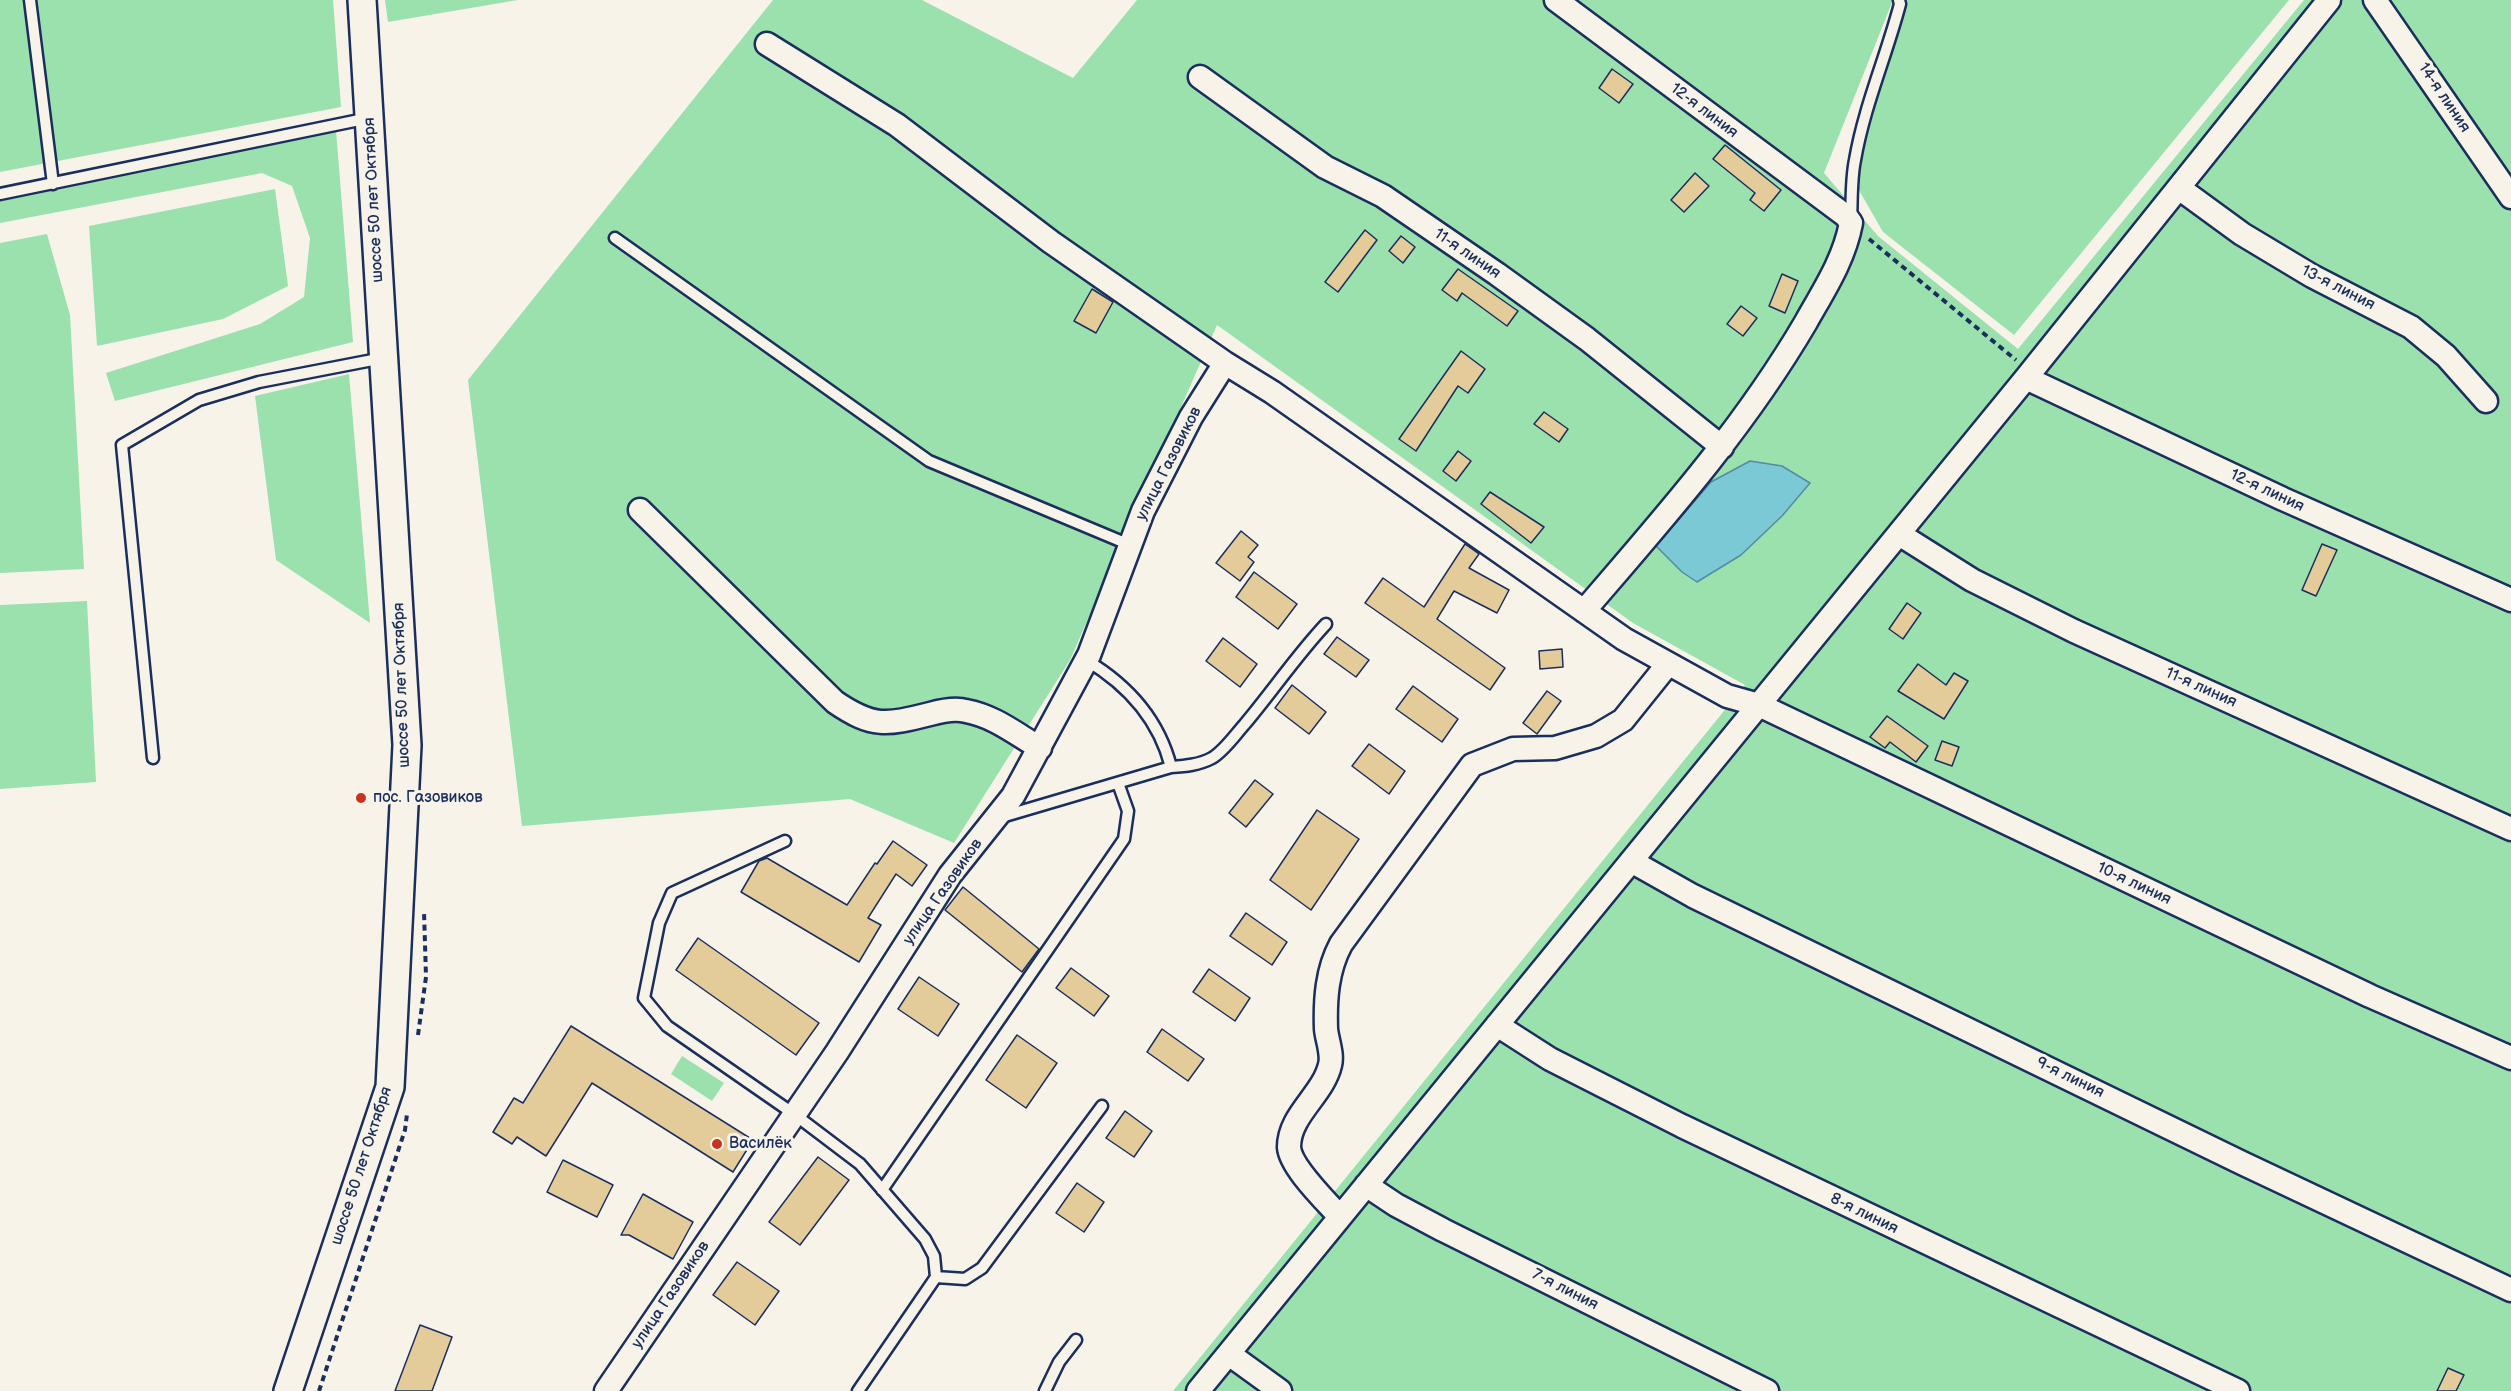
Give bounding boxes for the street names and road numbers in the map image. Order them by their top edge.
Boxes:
street label: 14-я линия [2414,60,2474,136]
street label: 12-я линия [1666,79,1742,143]
street label: шоссе 50 лет Октября [360,117,388,283]
street label: 11-я линия [1430,225,1504,283]
street label: 13-я линия [2298,261,2378,315]
street label: улица Газовиков [1132,404,1206,524]
street label: 12-я линия [2227,465,2307,517]
street label: шоссе 50 лет Октября [390,602,414,768]
street label: 11-я линия [2162,664,2240,712]
street label: улица Газовиков [899,835,987,949]
street label: 10-я линия [2094,858,2174,910]
street label: 9-я линия [2033,1053,2107,1103]
street label: шоссе 50 лет Октября [327,1084,397,1248]
street label: 8-я линия [1827,1189,1901,1239]
street label: улица Газовиков [628,1238,714,1352]
street label: 7-я линия [1529,1265,1601,1315]

